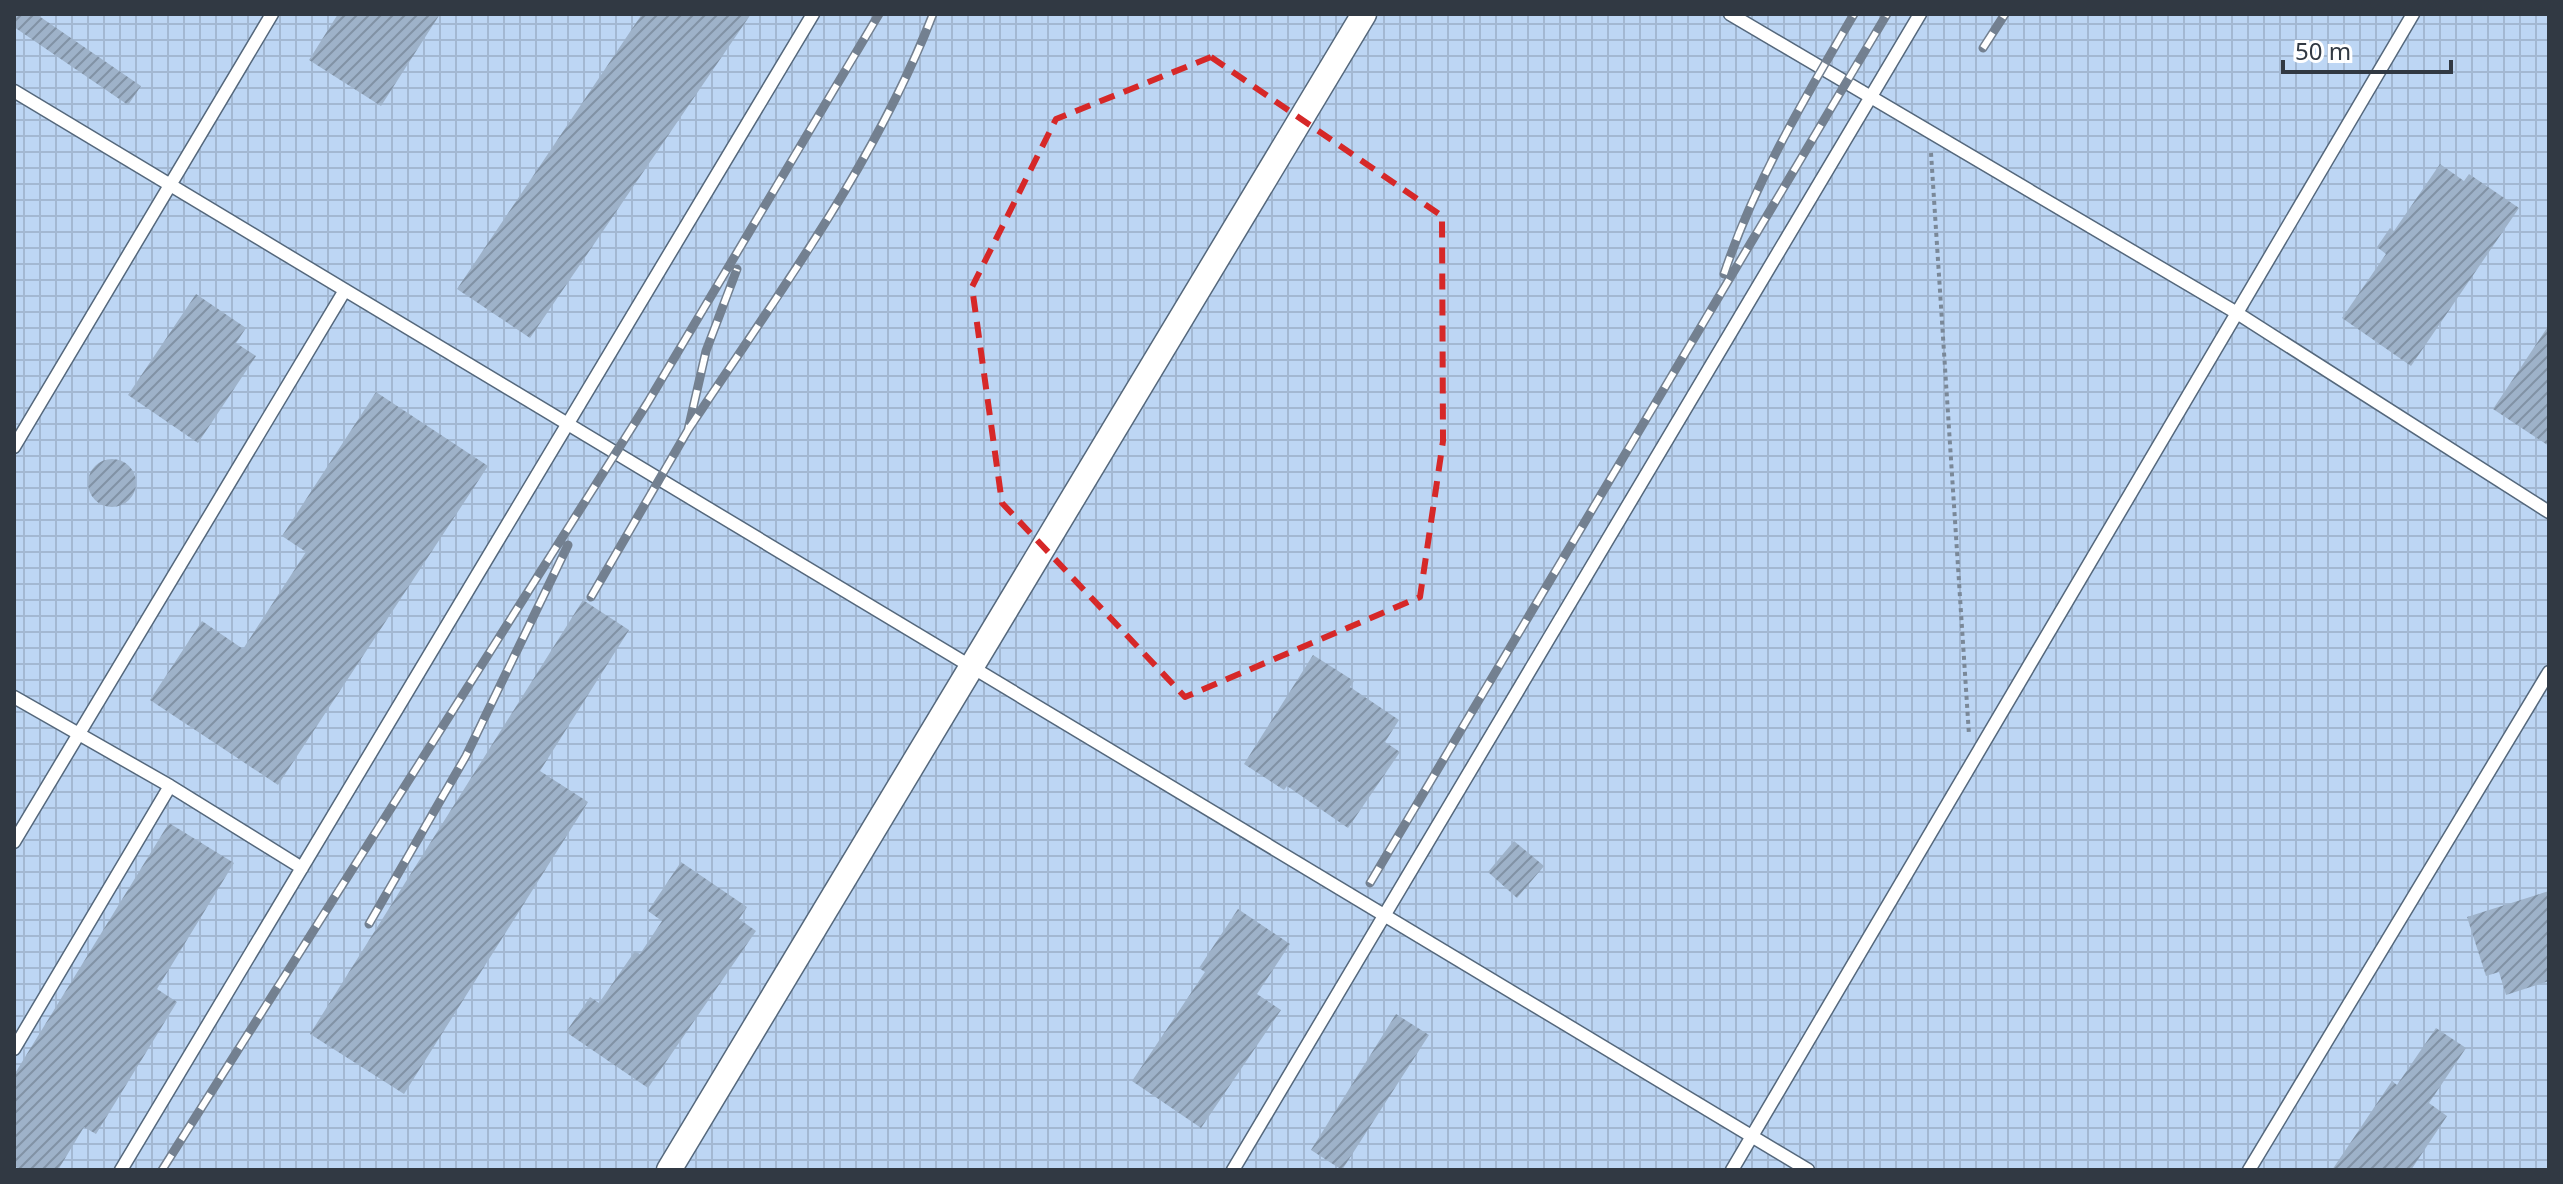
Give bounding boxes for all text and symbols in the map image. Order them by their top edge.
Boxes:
scale bar [2283,24,2451,74]
text: 50 m [2295,34,2351,67]

